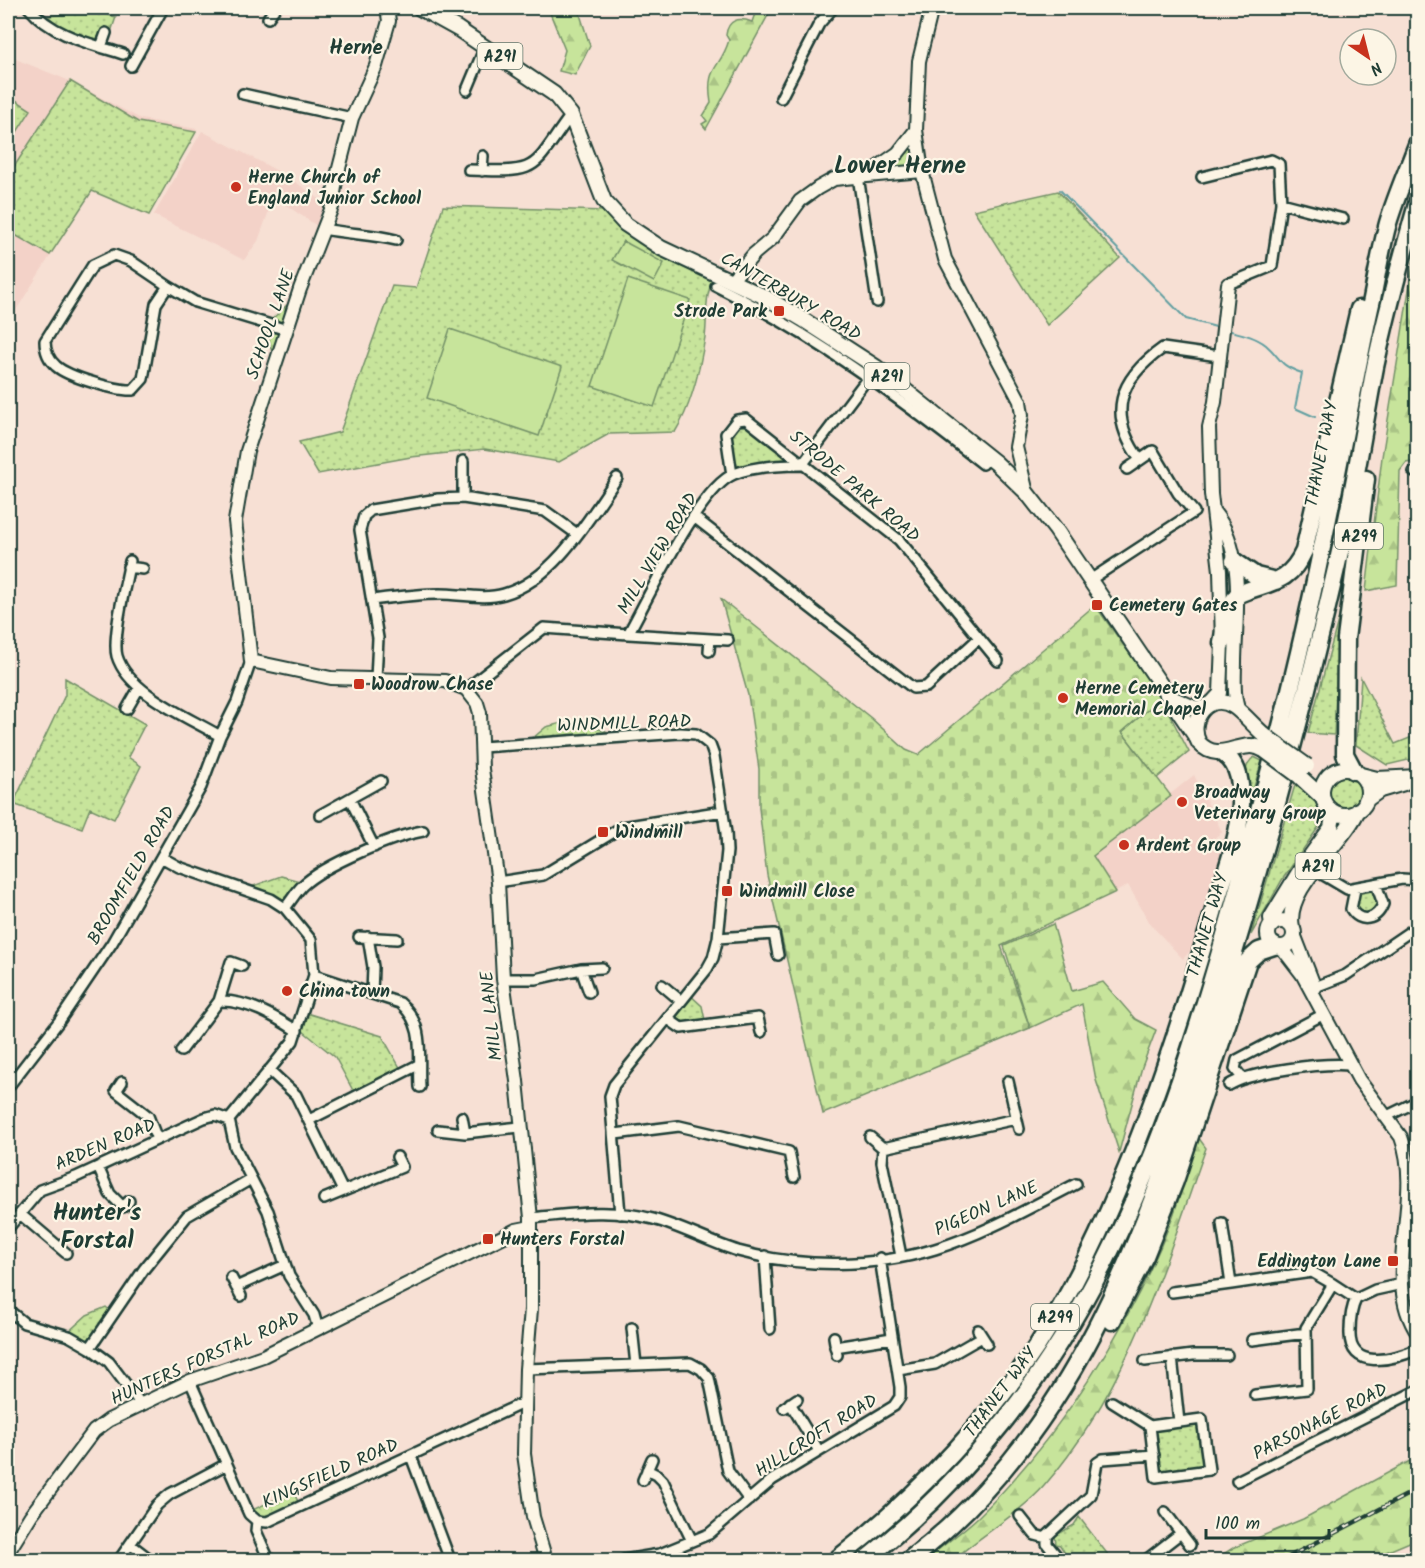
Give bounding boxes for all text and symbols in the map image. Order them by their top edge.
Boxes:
north arrow [1338,27,1398,87]
district label: Herne [329,32,383,65]
road number: A291 [478,43,522,69]
text: N [1364,55,1387,81]
district label: Lower Herne [834,147,966,186]
place label: Herne Church of England Junior School [248,164,421,214]
marker: Herne Church of England Junior School [229,180,243,194]
street label: CANTERBURY ROAD [714,245,867,350]
street label: SCHOOL LANE [239,265,304,384]
place label: Strode Park [674,298,768,327]
marker: Strode Park [772,304,786,318]
road number: A291 [864,363,910,389]
street label: THANET WAY [1298,398,1347,510]
street label: STRODE PARK ROAD [782,424,926,551]
street label: MILL VIEW ROAD [610,487,706,620]
road number: A299 [1335,523,1383,549]
place label: Cemetery Gates [1109,592,1238,621]
marker: Cemetery Gates [1090,598,1104,612]
place label: Woodrow Chase [371,671,494,700]
place label: Herne Cemetery Memorial Chapel [1075,675,1206,725]
marker: Woodrow Chase [352,677,366,691]
marker: Herne Cemetery Memorial Chapel [1056,691,1070,705]
street label: WINDMILL ROAD [556,708,692,741]
place label: Broadway Veterinary Group [1194,779,1327,829]
marker: Broadway Veterinary Group [1175,795,1189,809]
street label: BROOMFIELD ROAD [81,800,184,951]
place label: Windmill [615,819,683,848]
marker: Windmill [596,825,610,839]
place label: Ardent Group [1136,832,1242,861]
marker: Ardent Group [1117,838,1131,852]
road number: A291 [1296,853,1340,879]
street label: THANET WAY [1180,869,1237,981]
place label: Windmill Close [739,878,855,907]
marker: Windmill Close [720,884,734,898]
street label: MILL LANE [473,969,512,1062]
place label: China town [299,978,390,1007]
marker: China town [280,984,294,998]
street label: ARDEN ROAD [51,1111,161,1180]
street label: PIGEON LANE [930,1173,1044,1245]
district label: Hunter's Forstal [53,1194,141,1261]
place label: Hunters Forstal [500,1226,624,1255]
marker: Hunters Forstal [481,1232,495,1246]
place label: Eddington Lane [1257,1248,1381,1277]
marker: Eddington Lane [1386,1254,1400,1268]
street label: HUNTERS FORSTAL ROAD [106,1304,305,1414]
road number: A299 [1031,1304,1079,1330]
street label: THANET WAY [957,1341,1046,1445]
street label: PARSONAGE ROAD [1248,1376,1393,1469]
street label: HILLCROFT ROAD [750,1387,884,1486]
street label: KINGSFIELD ROAD [257,1431,404,1518]
scale bar [1206,1502,1329,1540]
text: 100 m [1215,1510,1260,1539]

